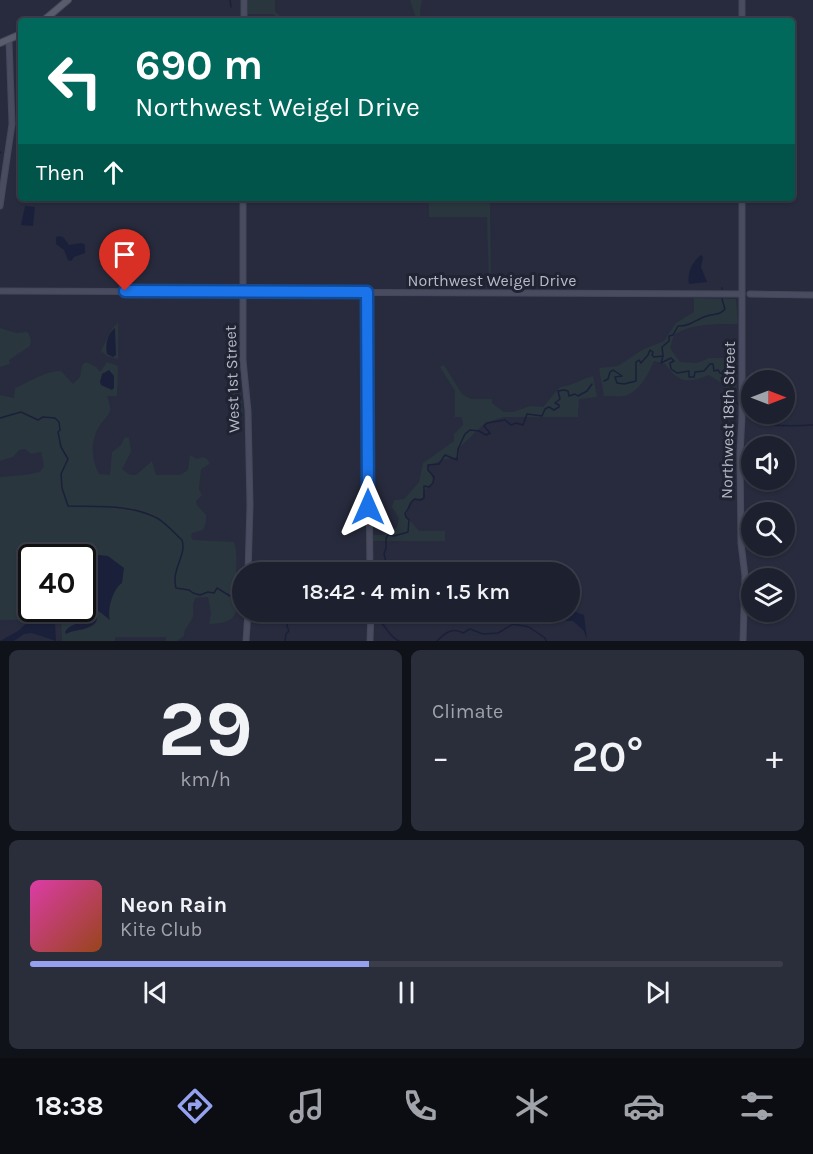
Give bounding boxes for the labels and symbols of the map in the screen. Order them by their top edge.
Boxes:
pin [99,229,150,291]
street label: Northwest Weigel Drive [408,271,576,290]
street label: West 1st Street [221,325,243,433]
street label: Northwest 18th Street [717,341,739,499]
north arrow [741,370,795,424]
position arrow [336,475,400,539]
speed limit sign: 40 [18,544,96,622]

